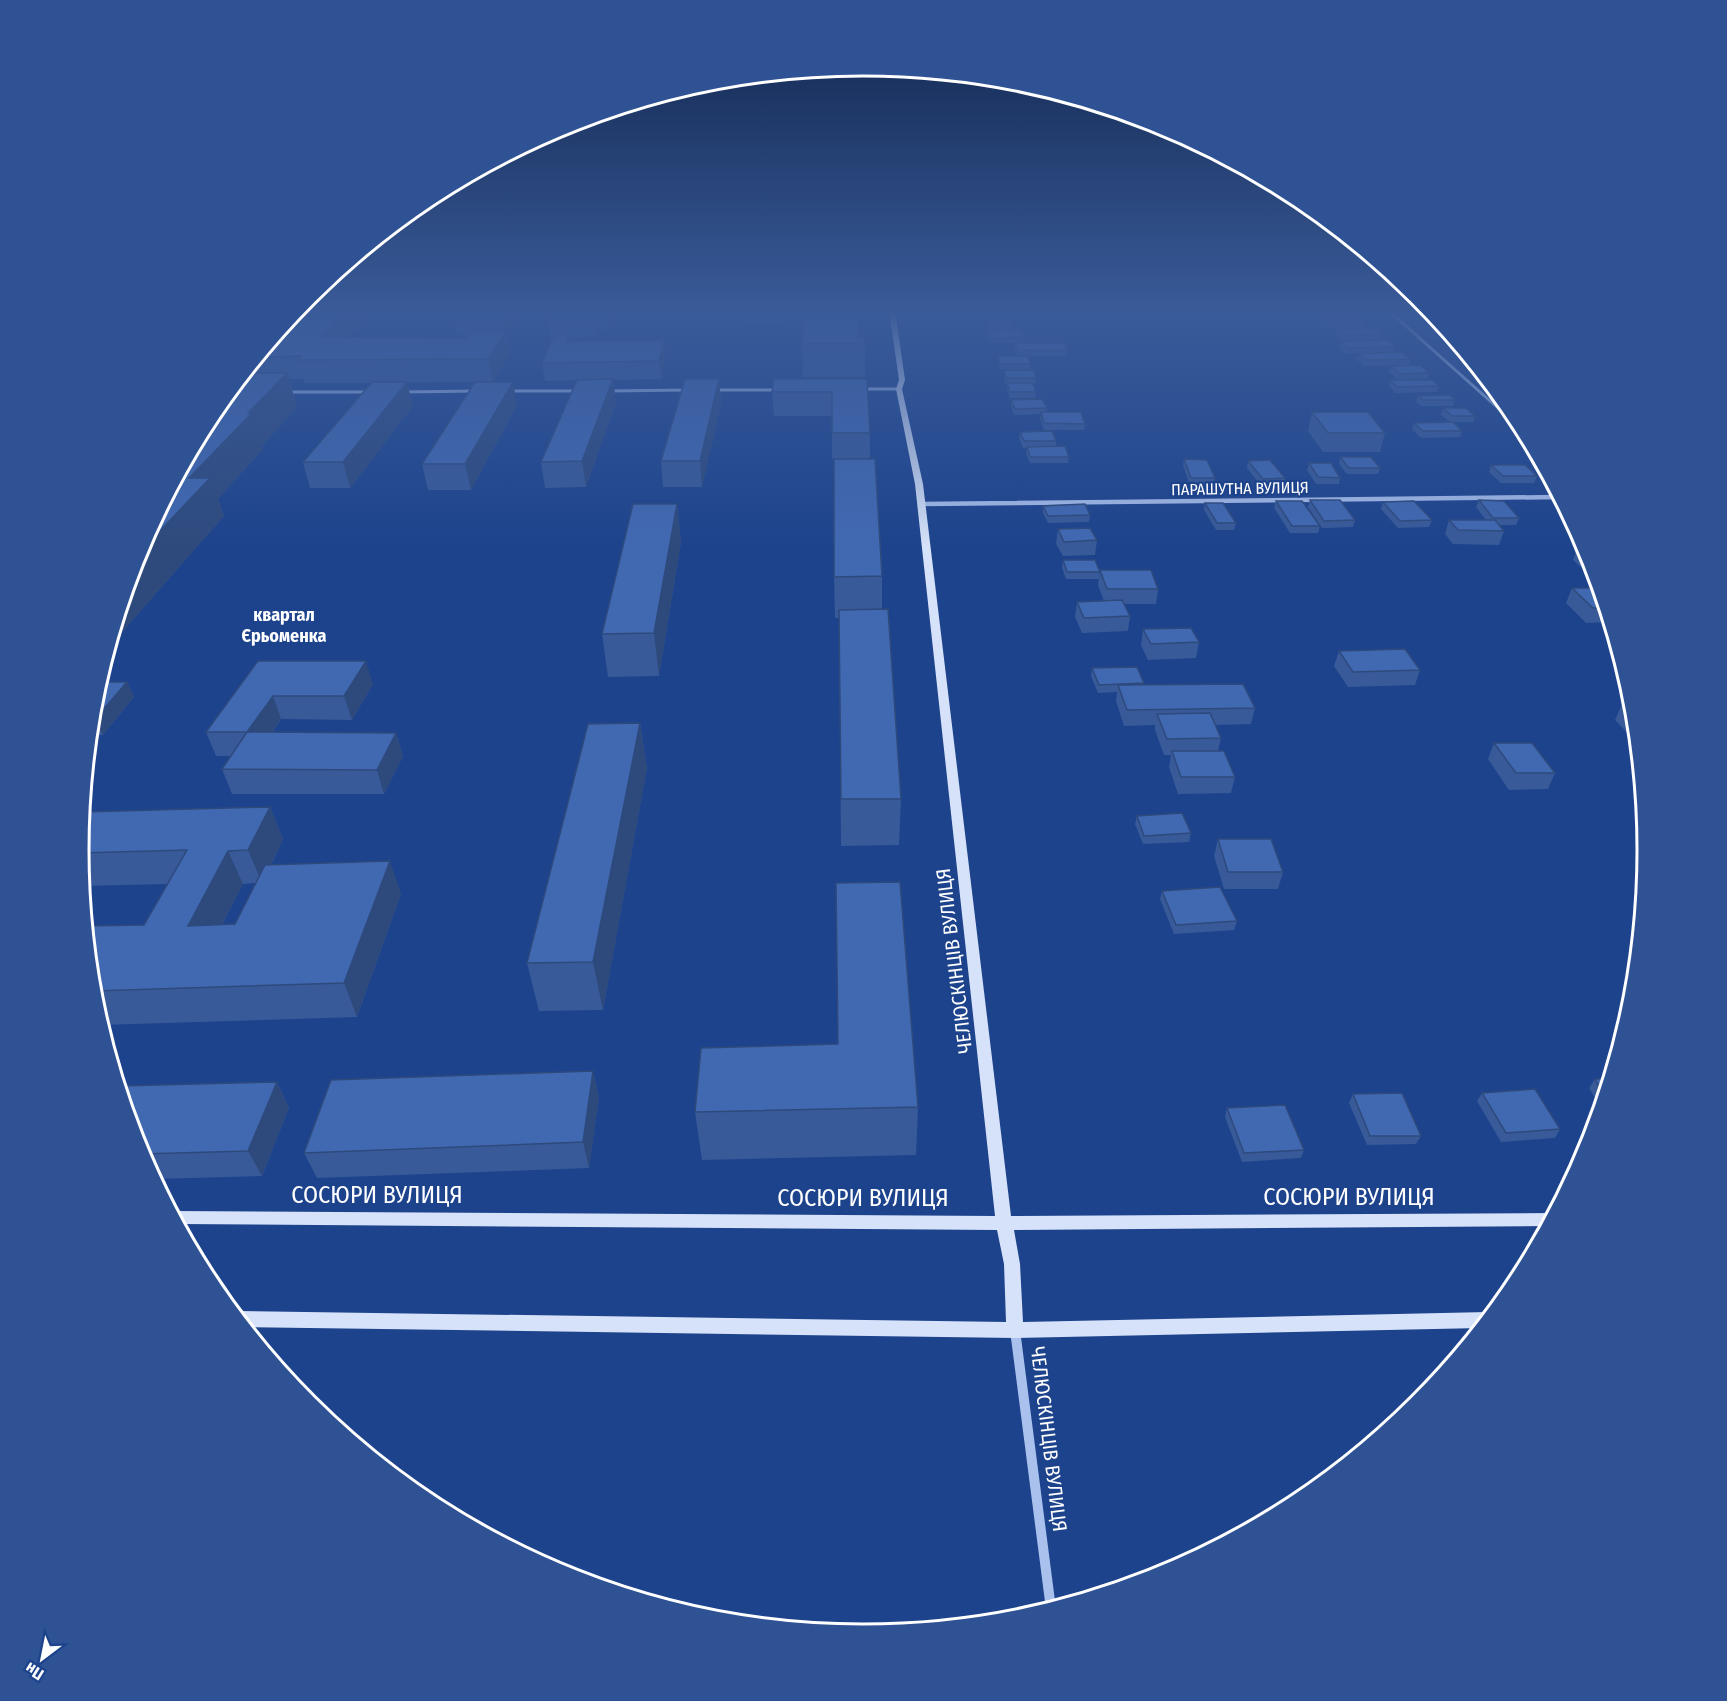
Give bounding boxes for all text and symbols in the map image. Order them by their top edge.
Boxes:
street label: ПАРАШУТНА ВУЛИЦЯ [1171,478,1309,499]
district label: квартал Єрьоменка [242,604,326,647]
street label: ЧЕЛЮСКІНЦІВ ВУЛИЦЯ [931,867,977,1055]
street label: СОСЮРИ ВУЛИЦЯ [291,1181,463,1209]
street label: СОСЮРИ ВУЛИЦЯ [1263,1183,1435,1211]
street label: СОСЮРИ ВУЛИЦЯ [777,1184,949,1212]
street label: ЧЕЛЮСКІНЦІВ ВУЛИЦЯ [1026,1345,1072,1533]
north arrow [12,1629,72,1689]
text: Пн [22,1658,47,1684]

